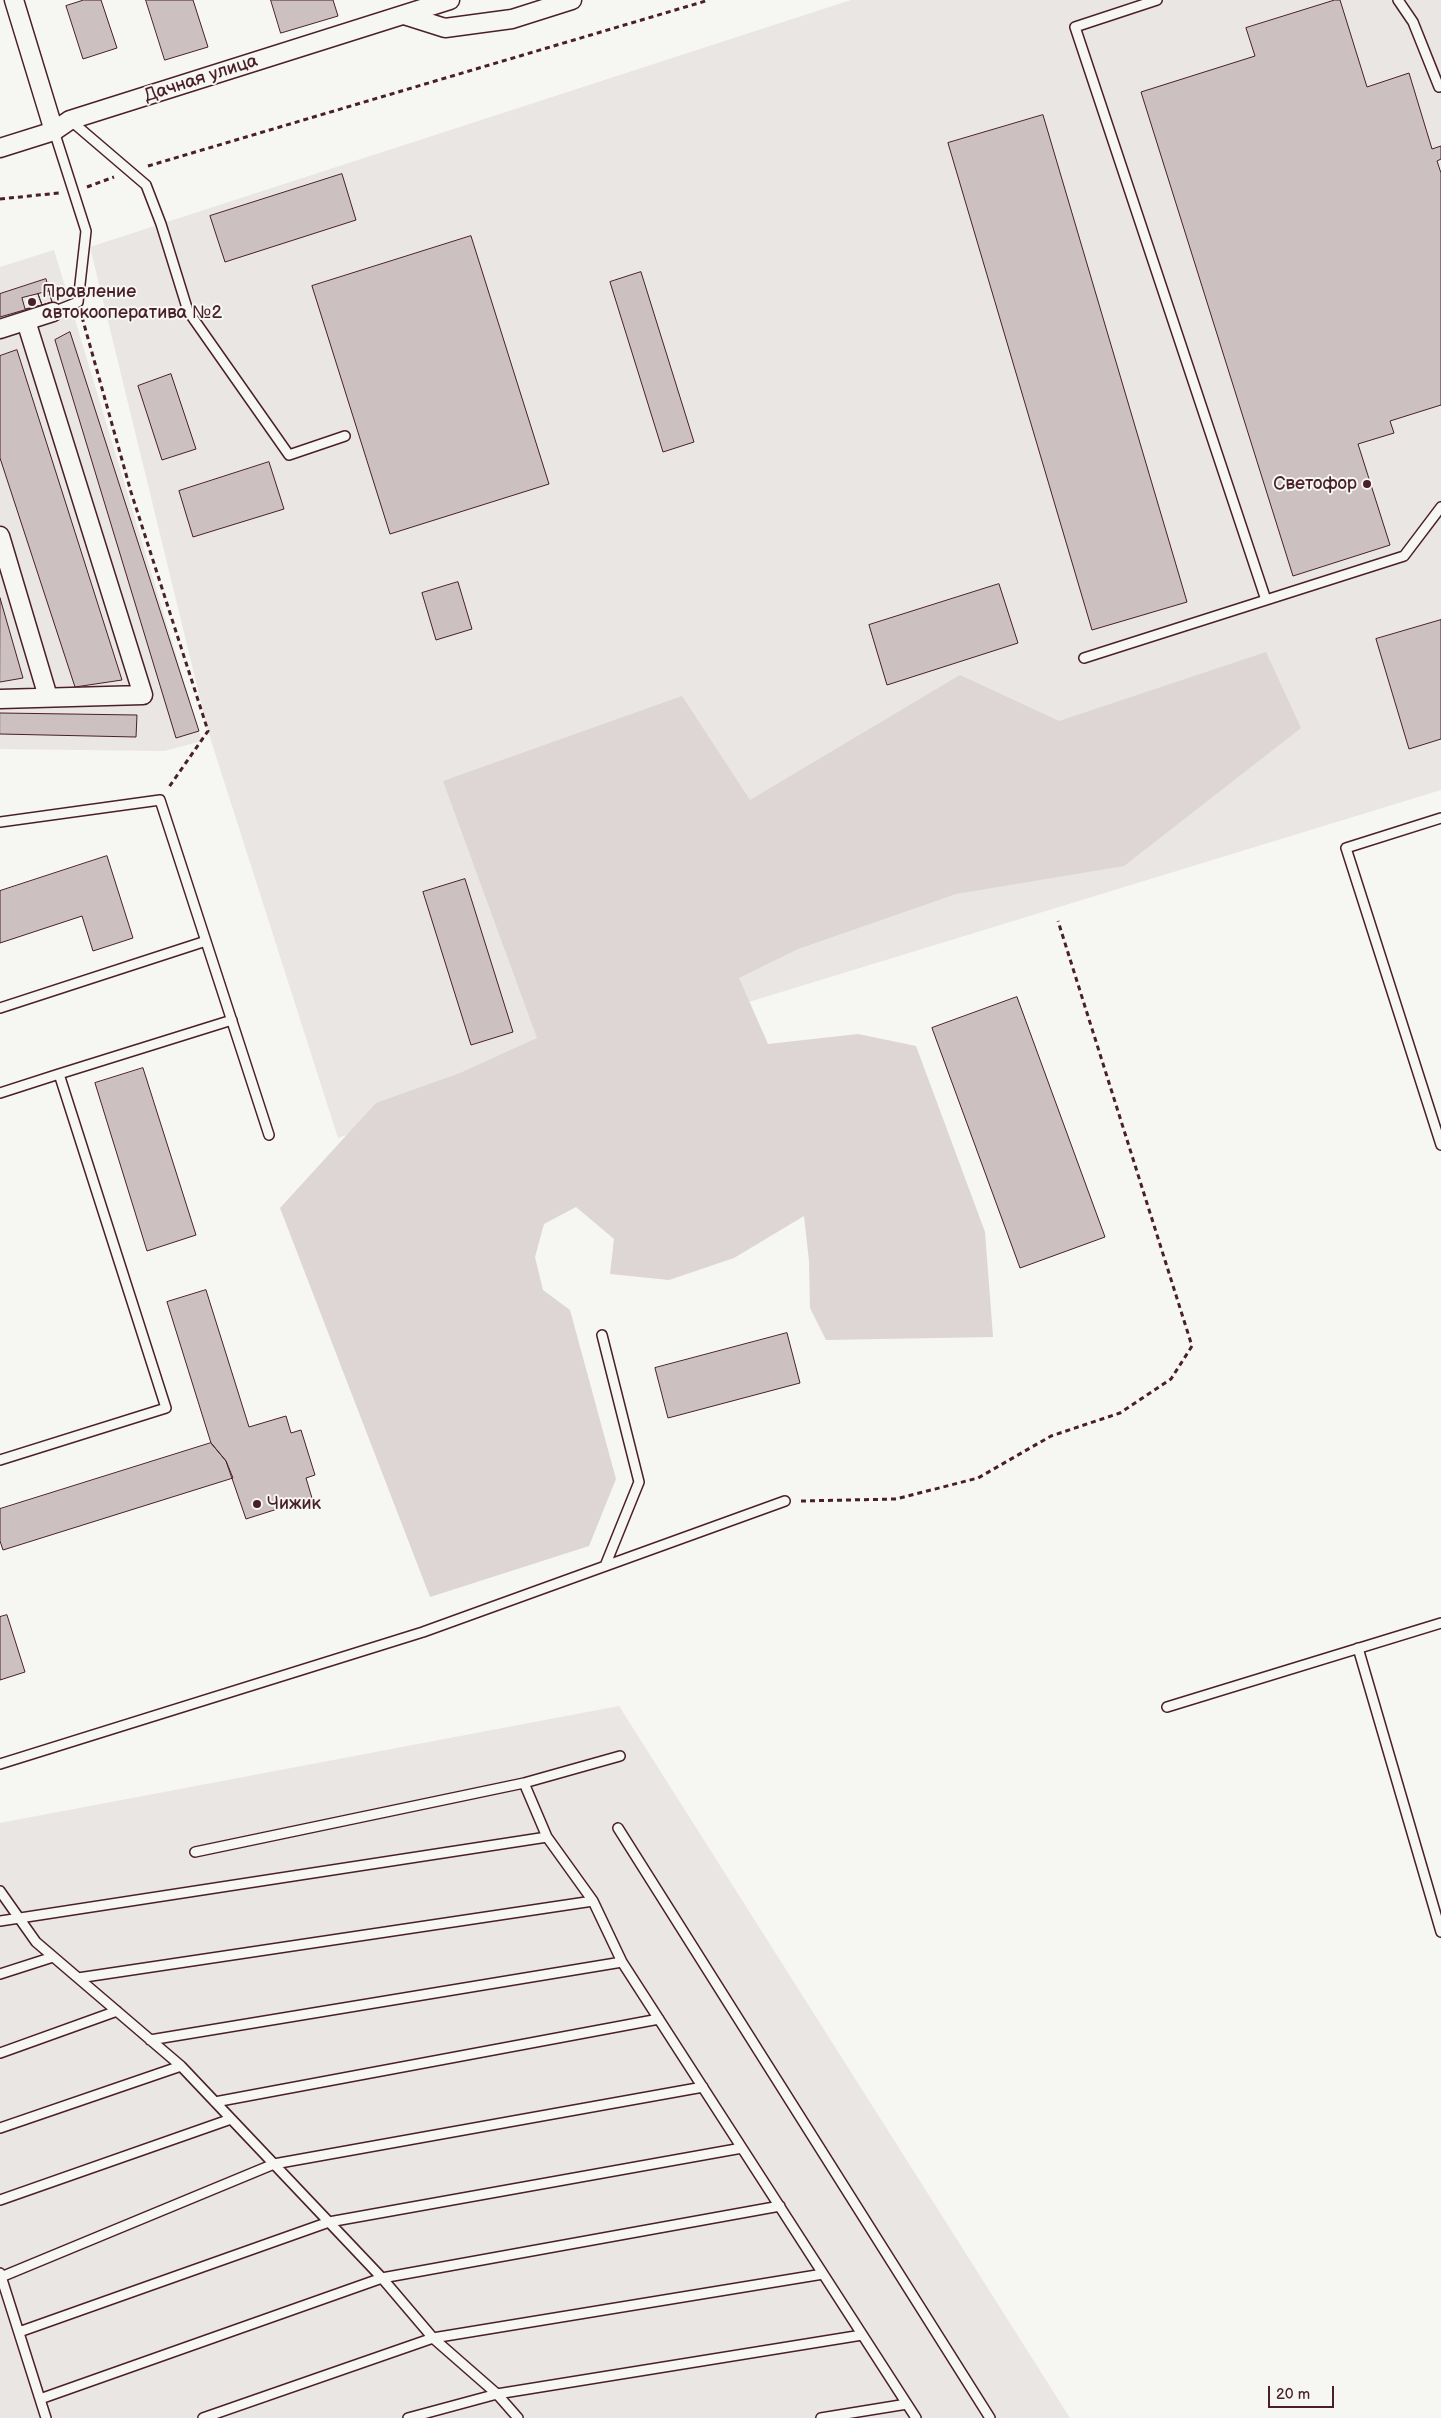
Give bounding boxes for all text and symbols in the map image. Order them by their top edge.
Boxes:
street label: Дачная улица [141,50,261,108]
place label: Правление автокооператива №2 [42,281,222,324]
marker: Правление автокооператива №2 [26,296,38,308]
place label: Светофор [1273,473,1357,495]
marker: Светофор [1361,478,1373,490]
place label: Чижик [267,1493,321,1515]
marker: Чижик [251,1498,263,1510]
scale bar [1271,2376,1337,2408]
text: 20 m [1276,2385,1310,2404]

